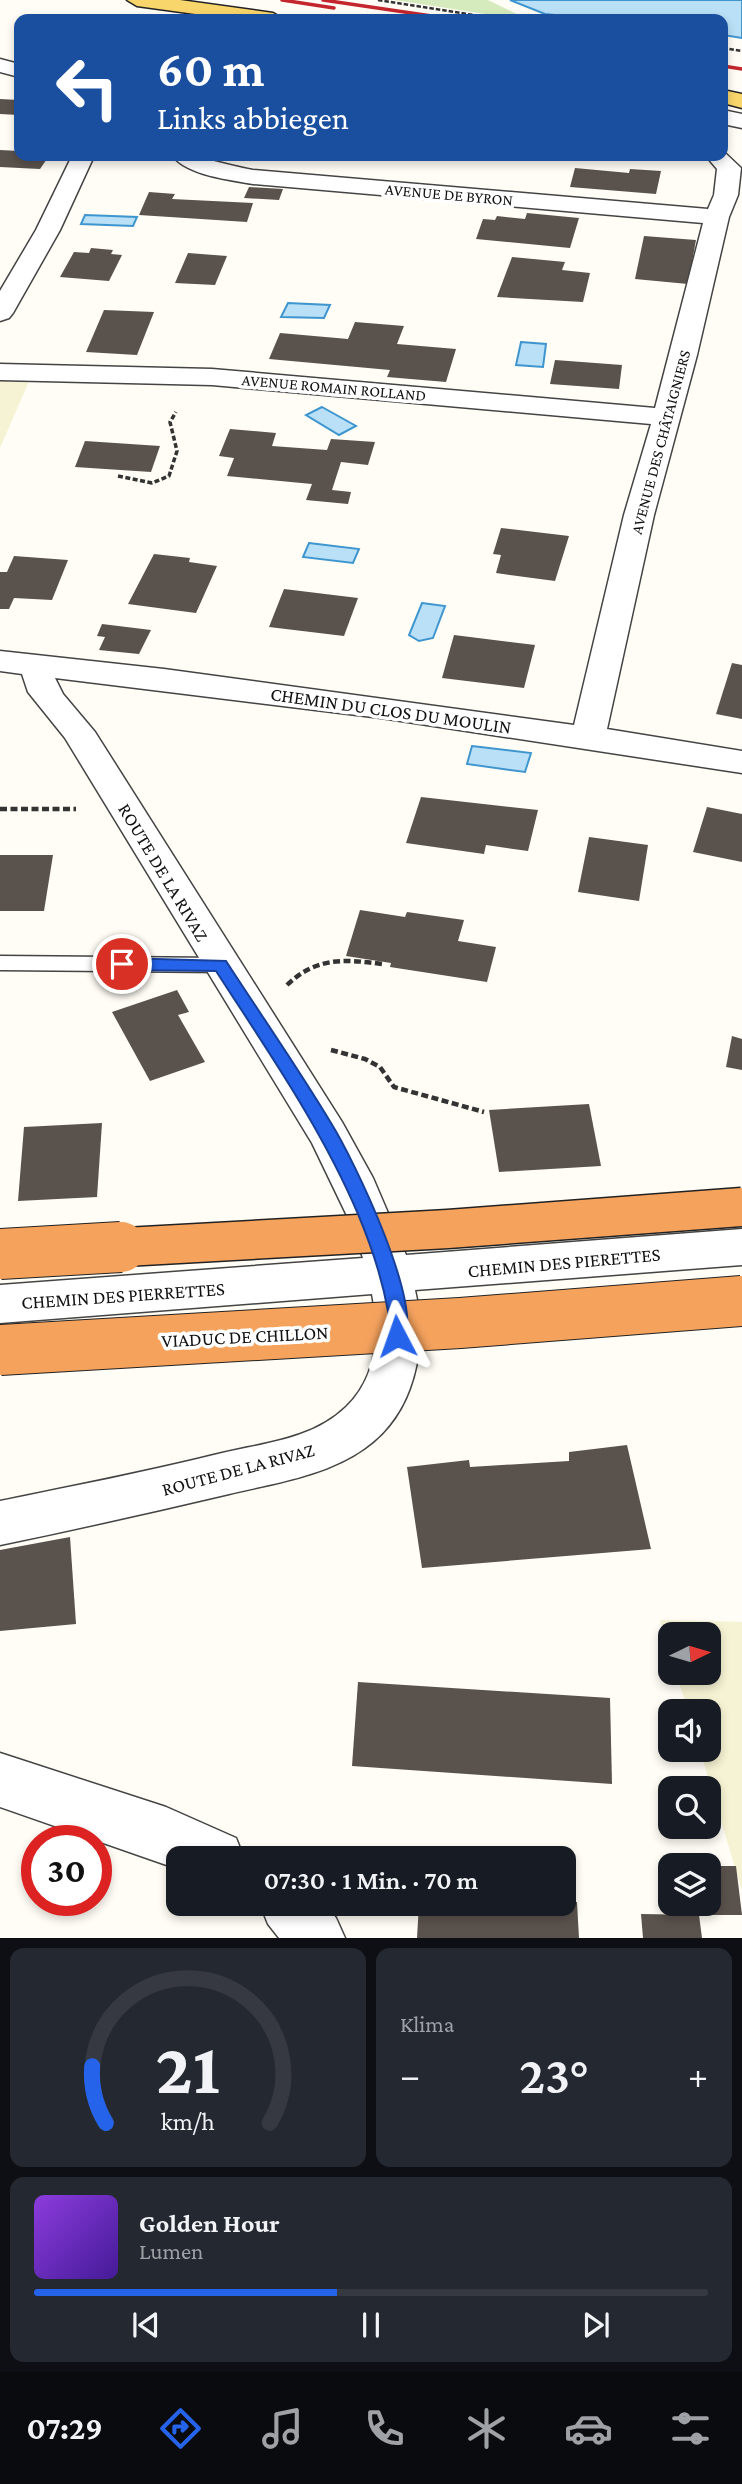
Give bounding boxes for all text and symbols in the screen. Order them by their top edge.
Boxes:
icon: left [42,42,133,133]
text: 60 m [157,42,264,97]
text: Links abbiegen [157,100,349,136]
street label: AVENUE DE BYRON [384,180,514,209]
street label: AVENUE DES CHÂTAIGNIERS [628,348,693,536]
street label: AVENUE ROMAIN ROLLAND [241,371,427,404]
street label: CHEMIN DU CLOS DU MOULIN [269,683,513,738]
street label: ROUTE DE LA RIVAZ [114,800,213,945]
pin [92,934,152,994]
icon: arrive [103,945,141,983]
street label: CHEMIN DES PIERETTES [467,1244,661,1281]
street label: CHEMIN DES PIERRETTES [21,1278,226,1313]
position arrow [360,1299,434,1373]
street label: VIADUC DE CHILLON [161,1322,329,1351]
street label: ROUTE DE LA RIVAZ [160,1439,317,1500]
north arrow [658,1622,721,1685]
map controls [658,1622,721,1916]
button: sound [658,1699,721,1762]
button: search [658,1776,721,1839]
speed limit sign: 30 [21,1825,112,1916]
button: layers [658,1853,721,1916]
text: 07:30 · 1 Min. · 70 m [264,1866,478,1895]
text: Klima [400,2011,454,2037]
text: 21 [156,2029,220,2110]
text: 23° [519,2046,589,2104]
text: − [400,2054,420,2096]
text: + [688,2054,708,2096]
text: km/h [161,2108,215,2135]
text: Golden Hour [139,2209,280,2238]
text: Lumen [139,2238,203,2264]
icon: previous [127,2306,165,2344]
icon: pause [352,2306,390,2344]
icon: next [577,2306,615,2344]
icon: directions [156,2404,205,2453]
icon: music [258,2404,307,2453]
icon: phone [360,2404,409,2453]
icon: climate [462,2404,511,2453]
icon: car [564,2404,613,2453]
icon: filters [666,2404,715,2453]
text: 07:29 [27,2410,103,2446]

